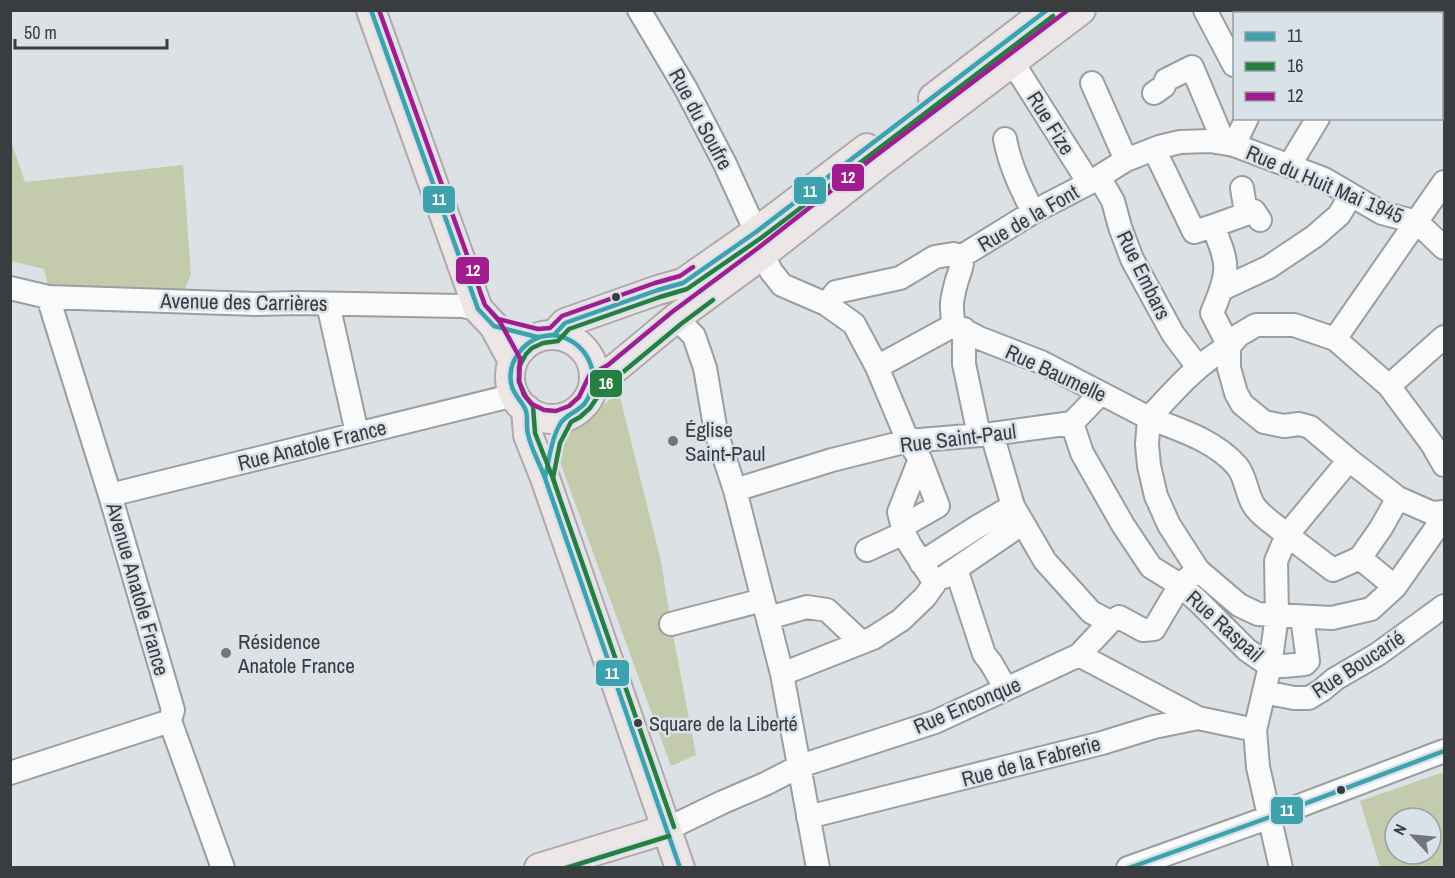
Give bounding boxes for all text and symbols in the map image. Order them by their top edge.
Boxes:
scale bar [15,12,166,50]
legend [1233,12,1443,120]
text: 50 m [24,20,57,45]
text: 11 [1287,23,1303,48]
text: 16 [1287,53,1303,78]
street label: Rue du Soufre [662,63,740,175]
text: 12 [1287,83,1303,108]
street label: Rue Fize [1020,86,1082,160]
street label: Rue du Huit Mai 1945 [1242,138,1408,230]
line badge: 12 [831,163,865,192]
text: 12 [841,166,855,188]
line badge: 11 [793,176,827,205]
street label: Rue de la Font [972,177,1084,259]
text: 11 [803,180,818,202]
line badge: 11 [422,185,456,214]
text: 11 [432,188,447,210]
street label: Rue Embars [1110,226,1178,324]
line badge: 12 [455,256,490,285]
text: 12 [466,259,480,281]
street label: Avenue des Carrières [159,286,328,318]
unlabelled marker [610,291,622,303]
street label: Rue Baumelle [1001,337,1111,409]
line badge: 16 [589,369,623,398]
text: 16 [599,372,613,394]
street label: Rue Anatole France [235,413,389,477]
place label: Église Saint-Paul [685,415,765,468]
street label: Rue Saint-Paul [898,416,1018,460]
marker: Église Saint-Paul [666,434,680,448]
street label: Avenue Anatole France [99,498,177,679]
street label: Rue Raspail [1180,584,1270,668]
street label: Rue Boucarié [1306,623,1410,705]
place label: Résidence Anatole France [237,627,355,680]
marker: Résidence Anatole France [219,646,233,660]
line badge: 11 [595,659,630,687]
text: 11 [605,662,620,684]
street label: Rue Enconque [909,669,1025,741]
place label: Square de la Liberté [649,710,798,737]
marker: Square de la Liberté [632,717,644,729]
street label: Rue de la Fabrerie [958,729,1104,793]
unlabelled marker [1335,784,1347,796]
line badge: 11 [1270,796,1304,825]
text: 11 [1280,799,1295,821]
north arrow [1383,806,1443,866]
text: N [1388,820,1411,839]

